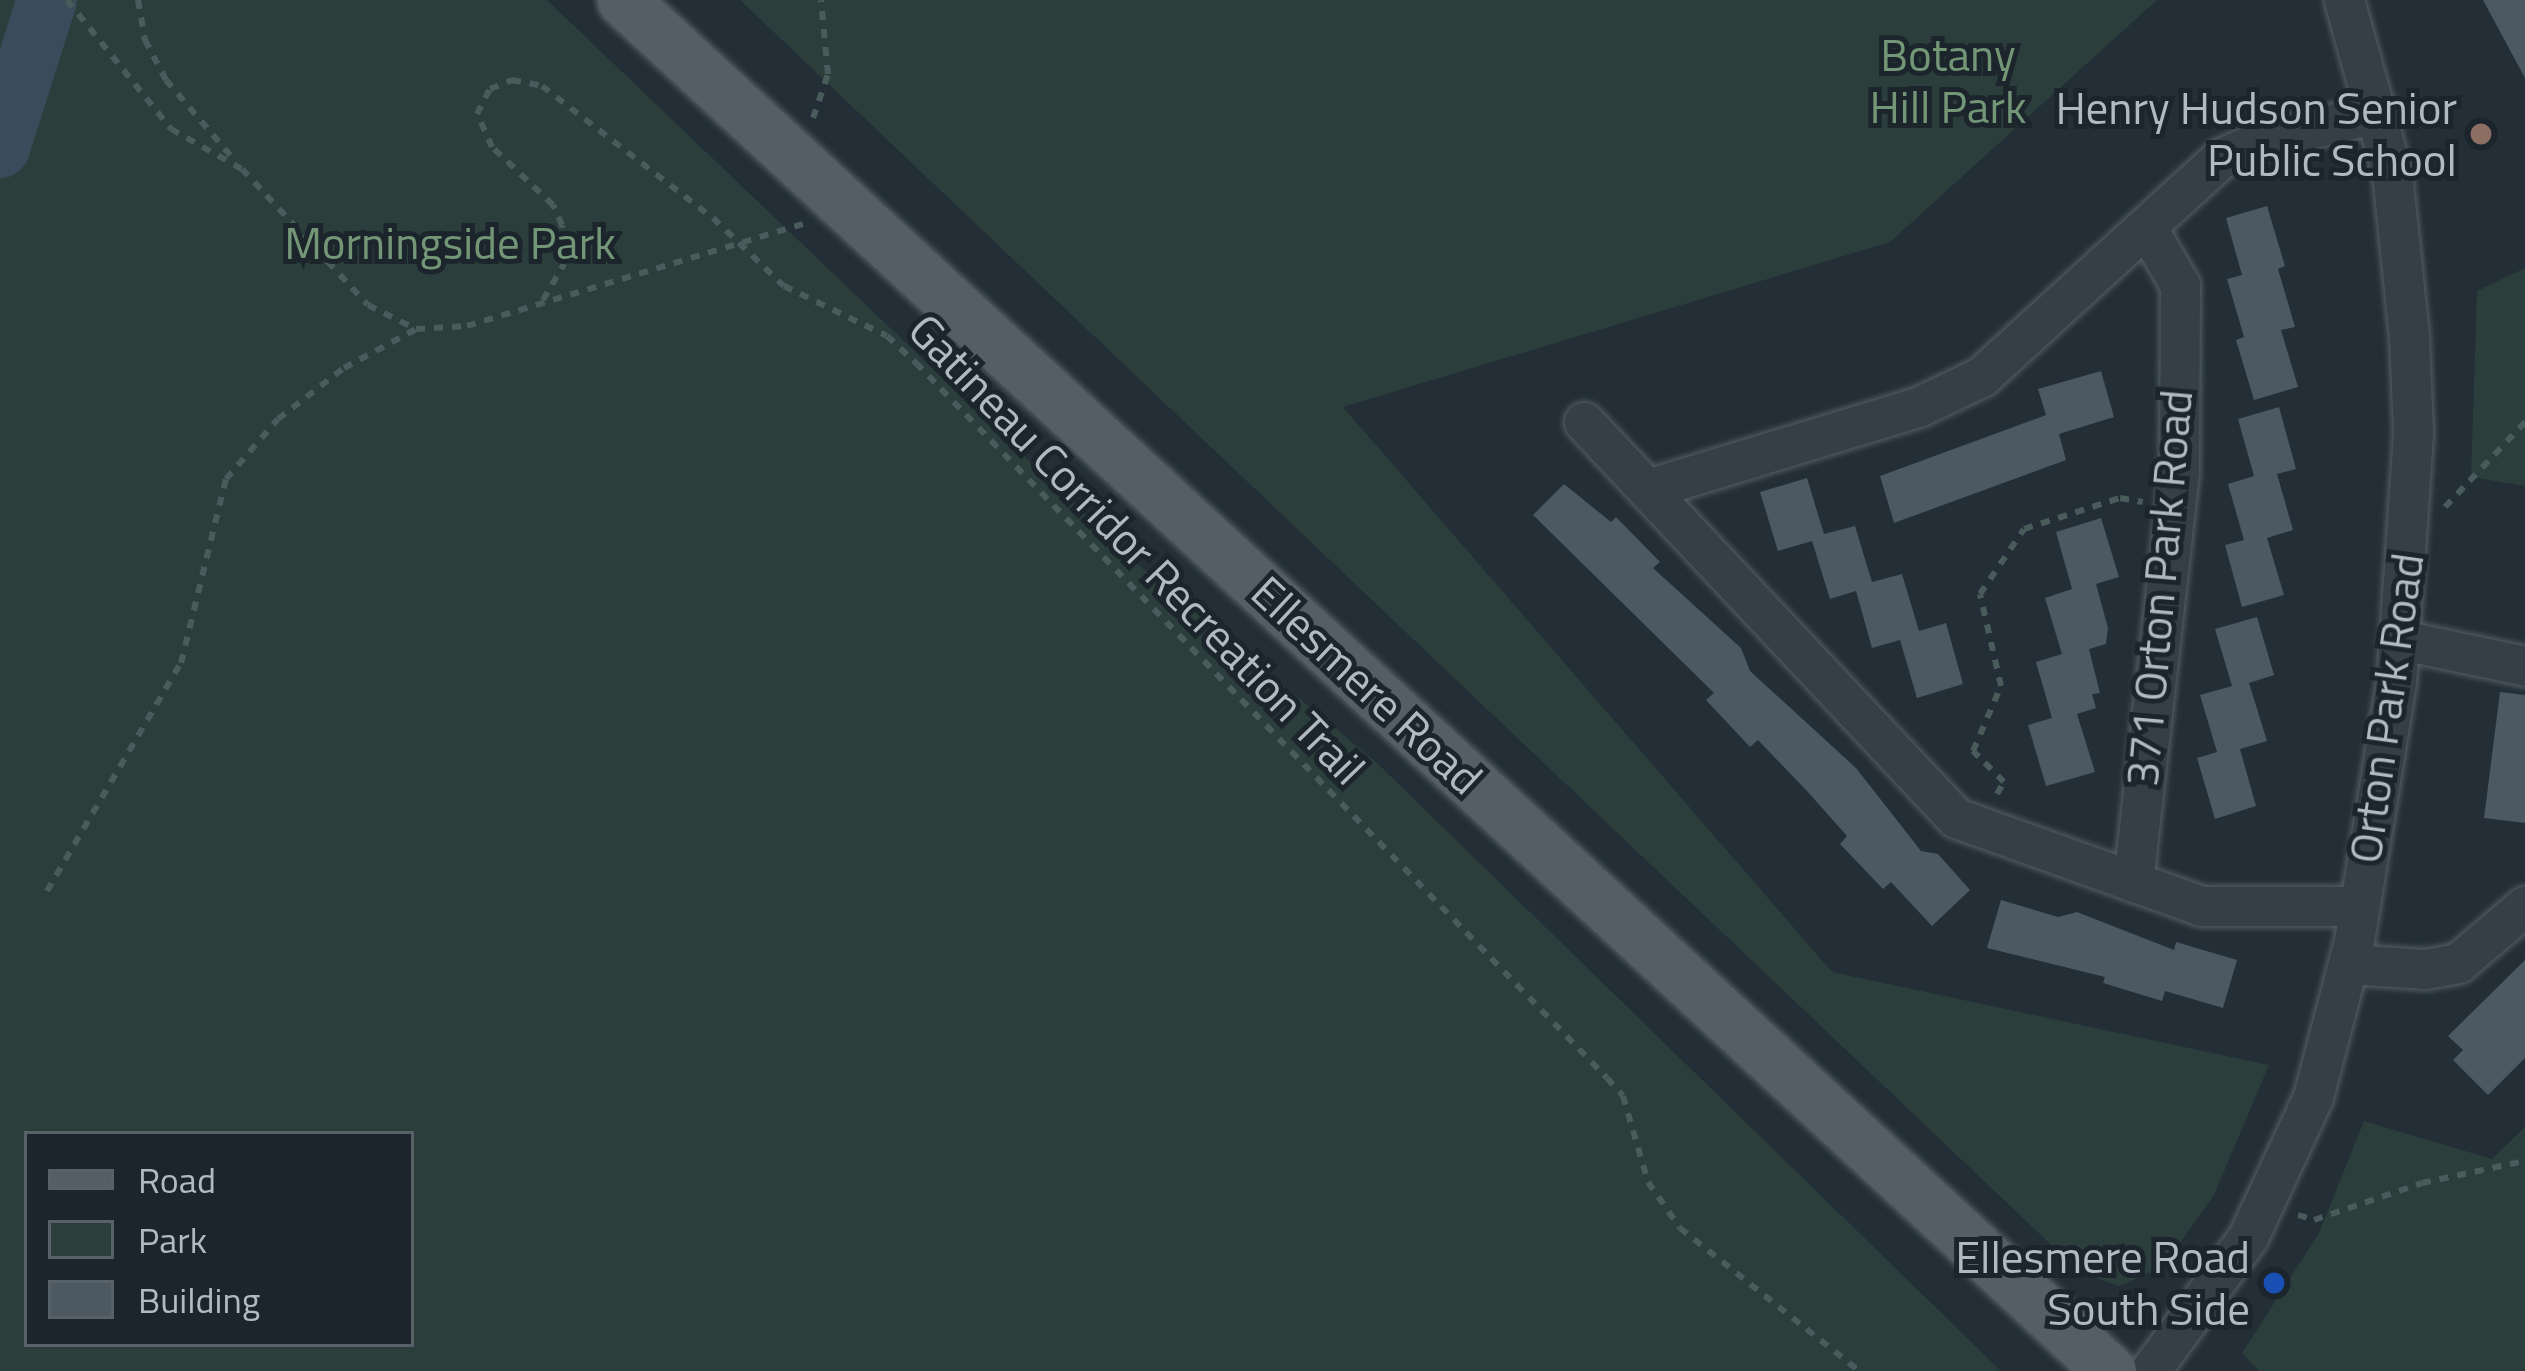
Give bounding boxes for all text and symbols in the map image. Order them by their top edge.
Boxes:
park label: Botany Hill Park [1869,28,2027,134]
place label: Henry Hudson Senior Public School [2055,81,2457,187]
marker: Henry Hudson Senior Public School [2468,121,2494,147]
park label: Morningside Park [284,216,616,270]
street label: Gatineau Corridor Recreation Trail [898,303,1376,795]
street label: 371 Orton Park Road [2115,387,2203,789]
street label: Orton Park Road [2338,550,2434,866]
street label: Ellesmere Road [1241,565,1493,805]
legend [24,1131,414,1347]
text: Road [138,1152,216,1207]
text: Park [138,1212,207,1267]
place label: Ellesmere Road South Side [1955,1230,2250,1336]
marker: Ellesmere Road South Side [2261,1270,2287,1296]
text: Building [138,1272,260,1327]

